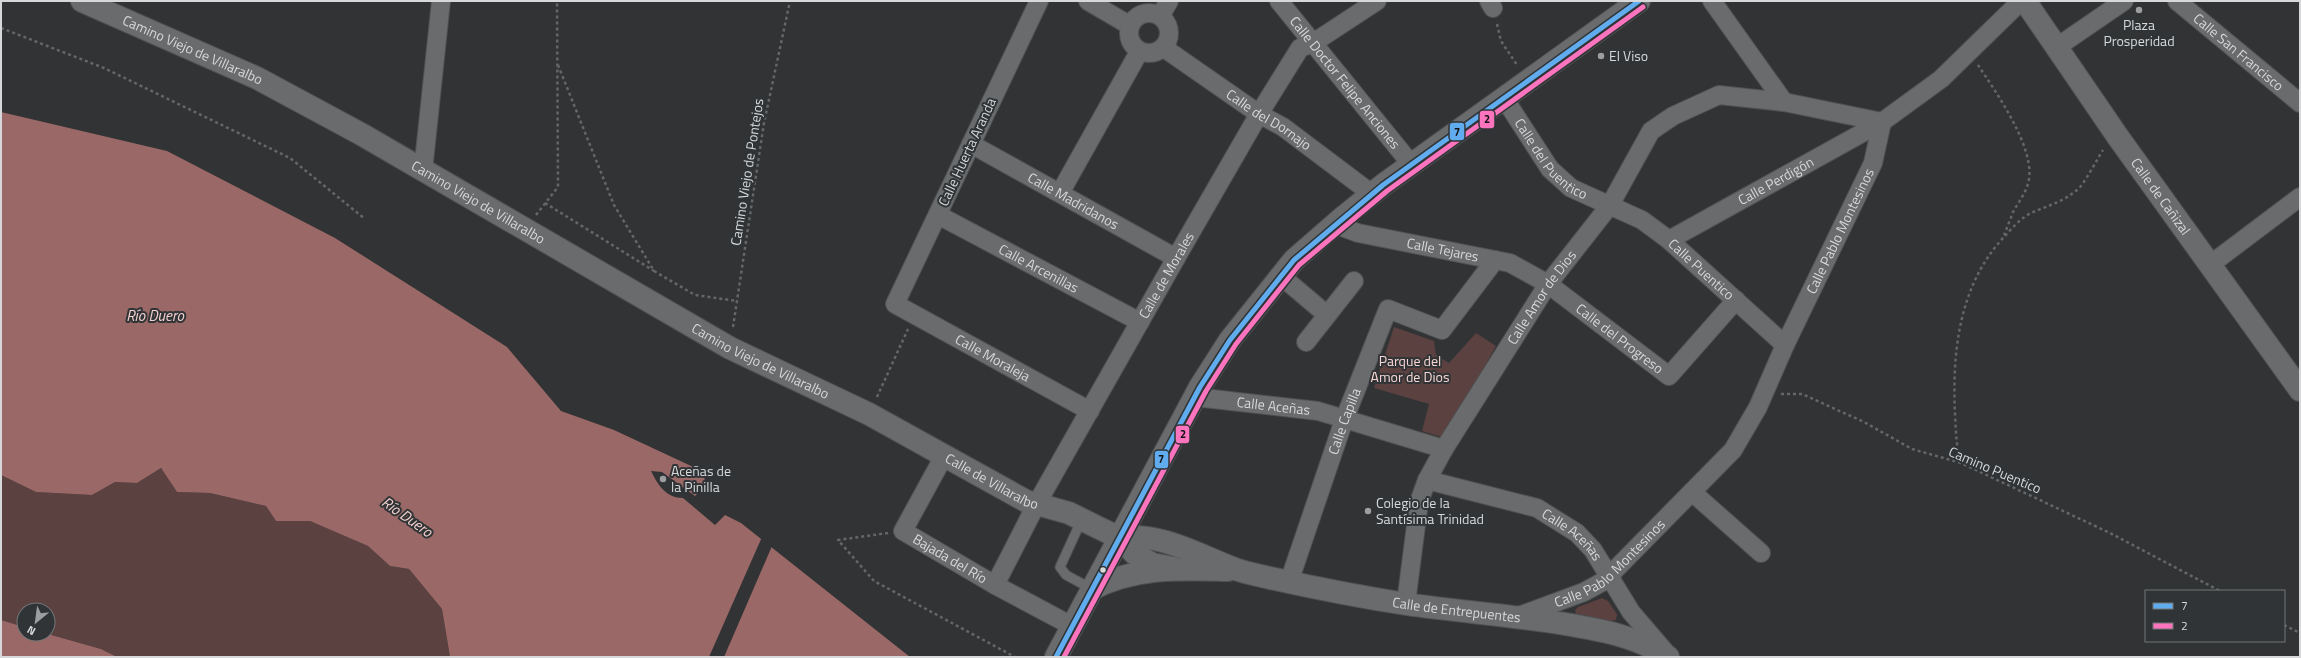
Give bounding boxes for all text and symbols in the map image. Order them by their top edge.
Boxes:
marker: Plaza Prosperidad [2134,5,2144,15]
street label: Calle San Francisco [2189,8,2289,96]
street label: Camino Viejo de Villaralbo [119,9,267,89]
street label: Calle Doctor Felipe Anciones [1285,11,1406,153]
place label: Plaza Prosperidad [2103,14,2175,51]
place label: El Viso [1609,45,1648,66]
marker: El Viso [1596,51,1606,61]
street label: Calle del Dornajo [1222,83,1316,155]
street label: Calle Huerta Aranda [932,94,1001,209]
street label: Camino Viejo de Pontejos [724,97,769,247]
line badge: 2 [1479,110,1495,129]
text: 2 [1484,111,1490,127]
street label: Calle del Puentico [1510,114,1591,204]
line badge: 7 [1449,122,1465,141]
text: 7 [1454,124,1460,140]
street label: Calle Perdigón [1734,151,1817,210]
street label: Calle de Cañizal [2126,153,2196,239]
street label: Camino Viejo de Villaralbo [408,155,549,249]
street label: Calle Pablo Montesinos [1800,165,1879,297]
street label: Calle Madridanos [1024,167,1123,234]
street label: Calle de Morales [1133,228,1199,322]
street label: Calle Tejares [1405,232,1481,267]
street label: Calle Puentico [1664,233,1739,305]
street label: Calle Arcenillas [995,238,1083,298]
street label: Calle Amor de Dios [1501,245,1581,348]
street label: Calle del Progreso [1572,298,1668,378]
water label: Río Duero [126,304,184,327]
street label: Camino Viejo de Villaralbo [688,317,833,404]
street label: Calle Moraleja [952,328,1034,386]
park label: Parque del Amor de Dios [1371,350,1449,387]
street label: Calle Capilla [1322,384,1366,457]
street label: Calle Aceñas [1236,391,1311,420]
line badge: 2 [1175,425,1190,444]
text: 2 [1180,426,1186,442]
street label: Camino Puentico [1945,441,2045,499]
street label: Calle de Villaralbo [942,447,1041,514]
line badge: 7 [1154,450,1169,469]
text: 7 [1158,451,1164,467]
place label: Aceñas de la Pinilla [671,460,731,497]
marker: Aceñas de la Pinilla [658,474,668,484]
water label: Río Duero [377,491,438,543]
place label: Colegio de la Santísima Trinidad [1376,492,1484,529]
street label: Calle Aceñas [1538,503,1608,564]
marker: Colegio de la Santísima Trinidad [1363,506,1373,516]
street label: Calle Pablo Montesinos [1551,514,1670,612]
street label: Bajada del Río [909,528,991,588]
unlabelled marker [1098,565,1108,575]
legend [2145,590,2285,642]
street label: Calle de Entrepuentes [1391,591,1522,628]
text: 7 [2181,596,2188,615]
north arrow [16,602,56,642]
text: 2 [2181,616,2188,635]
text: N [24,622,38,640]

